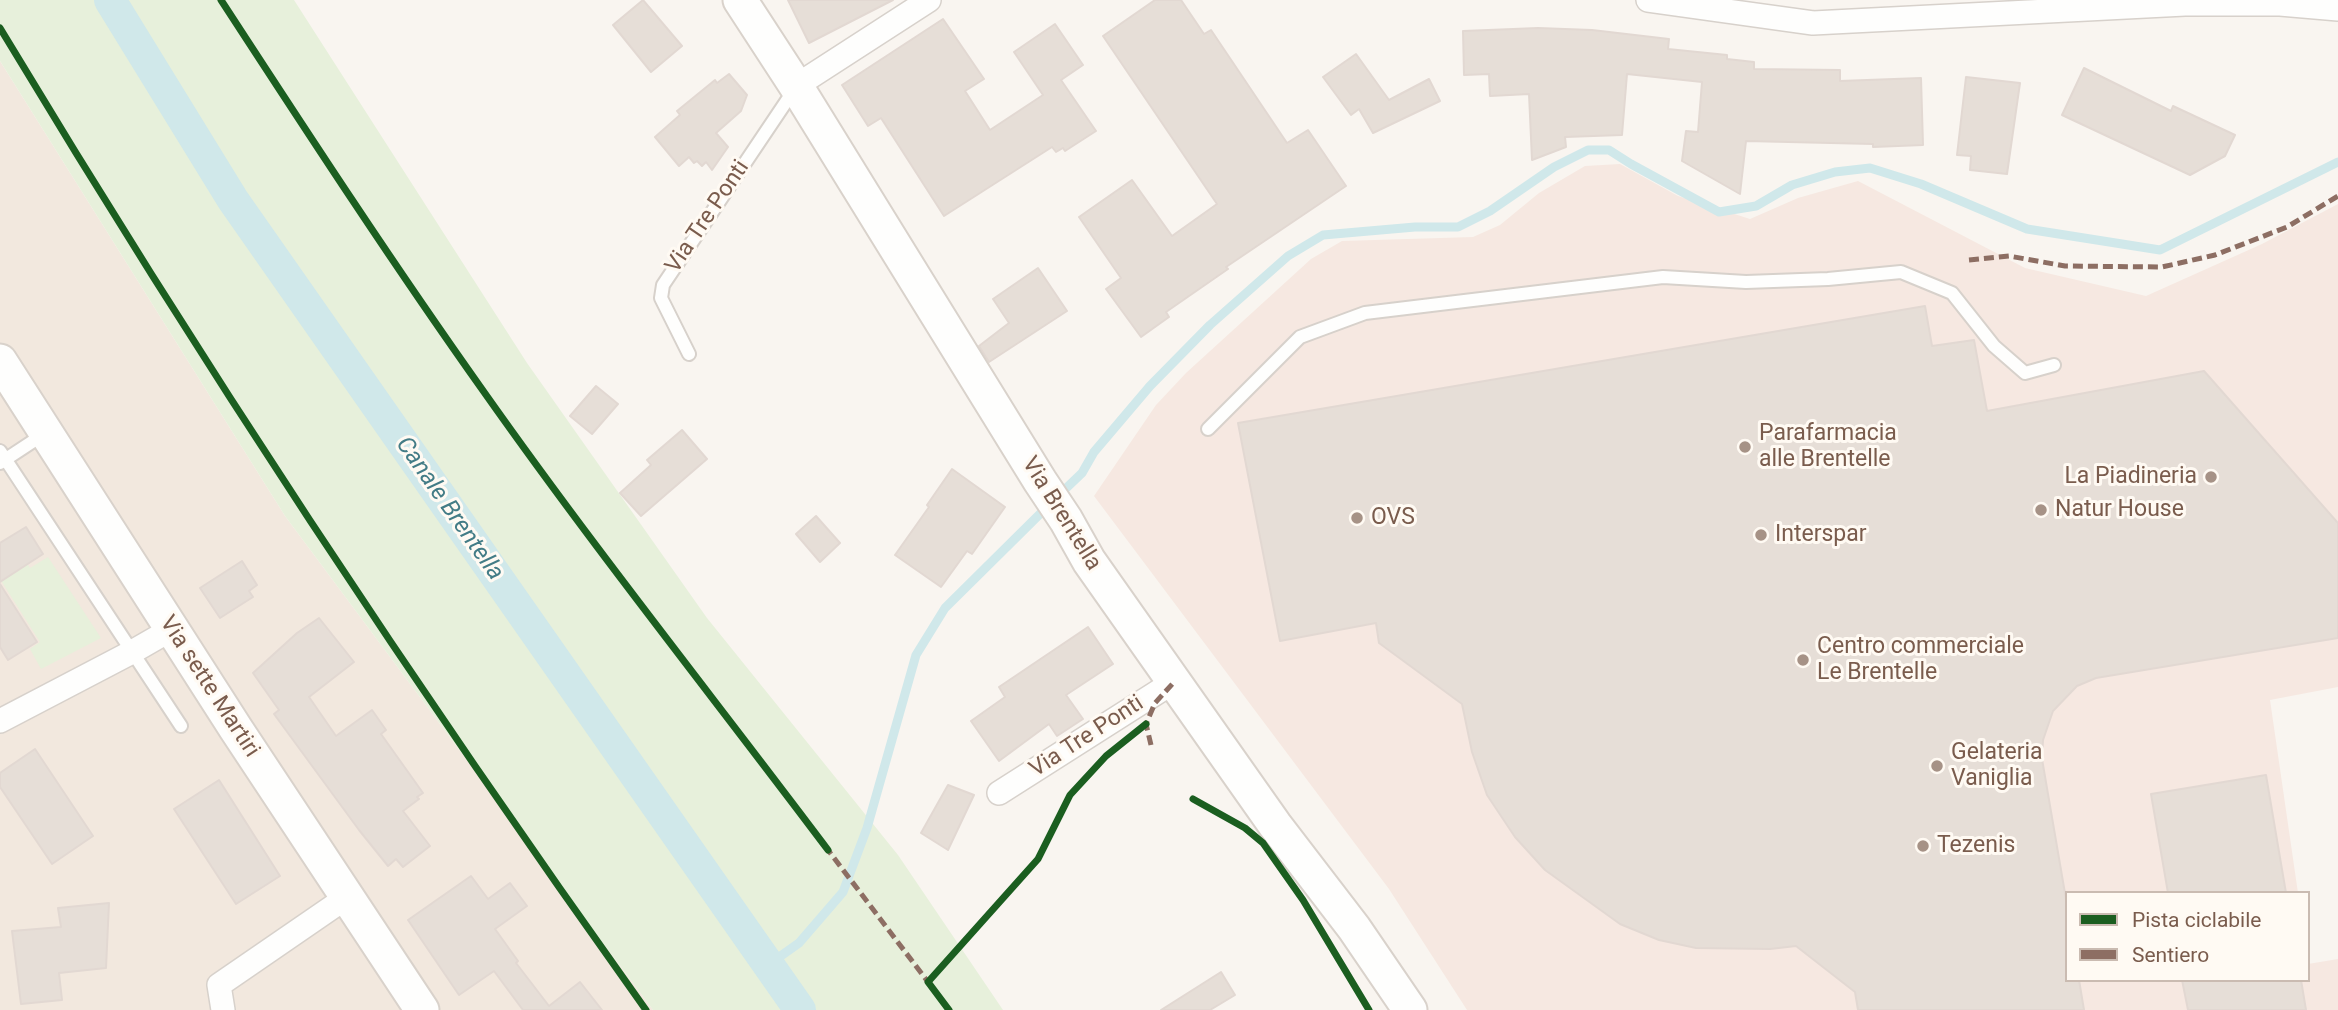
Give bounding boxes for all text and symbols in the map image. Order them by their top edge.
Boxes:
street label: Via Tre Ponti [660,155,756,279]
place label: Parafarmacia alle Brentelle [1759,420,1897,474]
water label: Canale Brentella [389,432,509,586]
marker: Parafarmacia alle Brentelle [1737,439,1753,455]
street label: Via Brentella [1015,452,1107,576]
place label: La Piadineria [2064,463,2197,491]
marker: La Piadineria [2203,469,2219,485]
place label: Natur House [2055,496,2184,524]
marker: Natur House [2033,502,2049,518]
place label: OVS [1371,504,1415,532]
marker: OVS [1349,510,1365,526]
place label: Interspar [1775,521,1867,549]
marker: Interspar [1753,527,1769,543]
street label: Via sette Martiri [153,611,265,763]
place label: Centro commerciale Le Brentelle [1817,633,2024,687]
marker: Centro commerciale Le Brentelle [1795,652,1811,668]
street label: Via Tre Ponti [1025,690,1149,784]
place label: Gelateria Vaniglia [1951,739,2043,793]
marker: Gelateria Vaniglia [1929,758,1945,774]
place label: Tezenis [1937,832,2015,860]
marker: Tezenis [1915,838,1931,854]
legend [2065,891,2310,982]
text: Pista ciclabile [2132,908,2261,932]
text: Sentiero [2132,943,2209,967]

